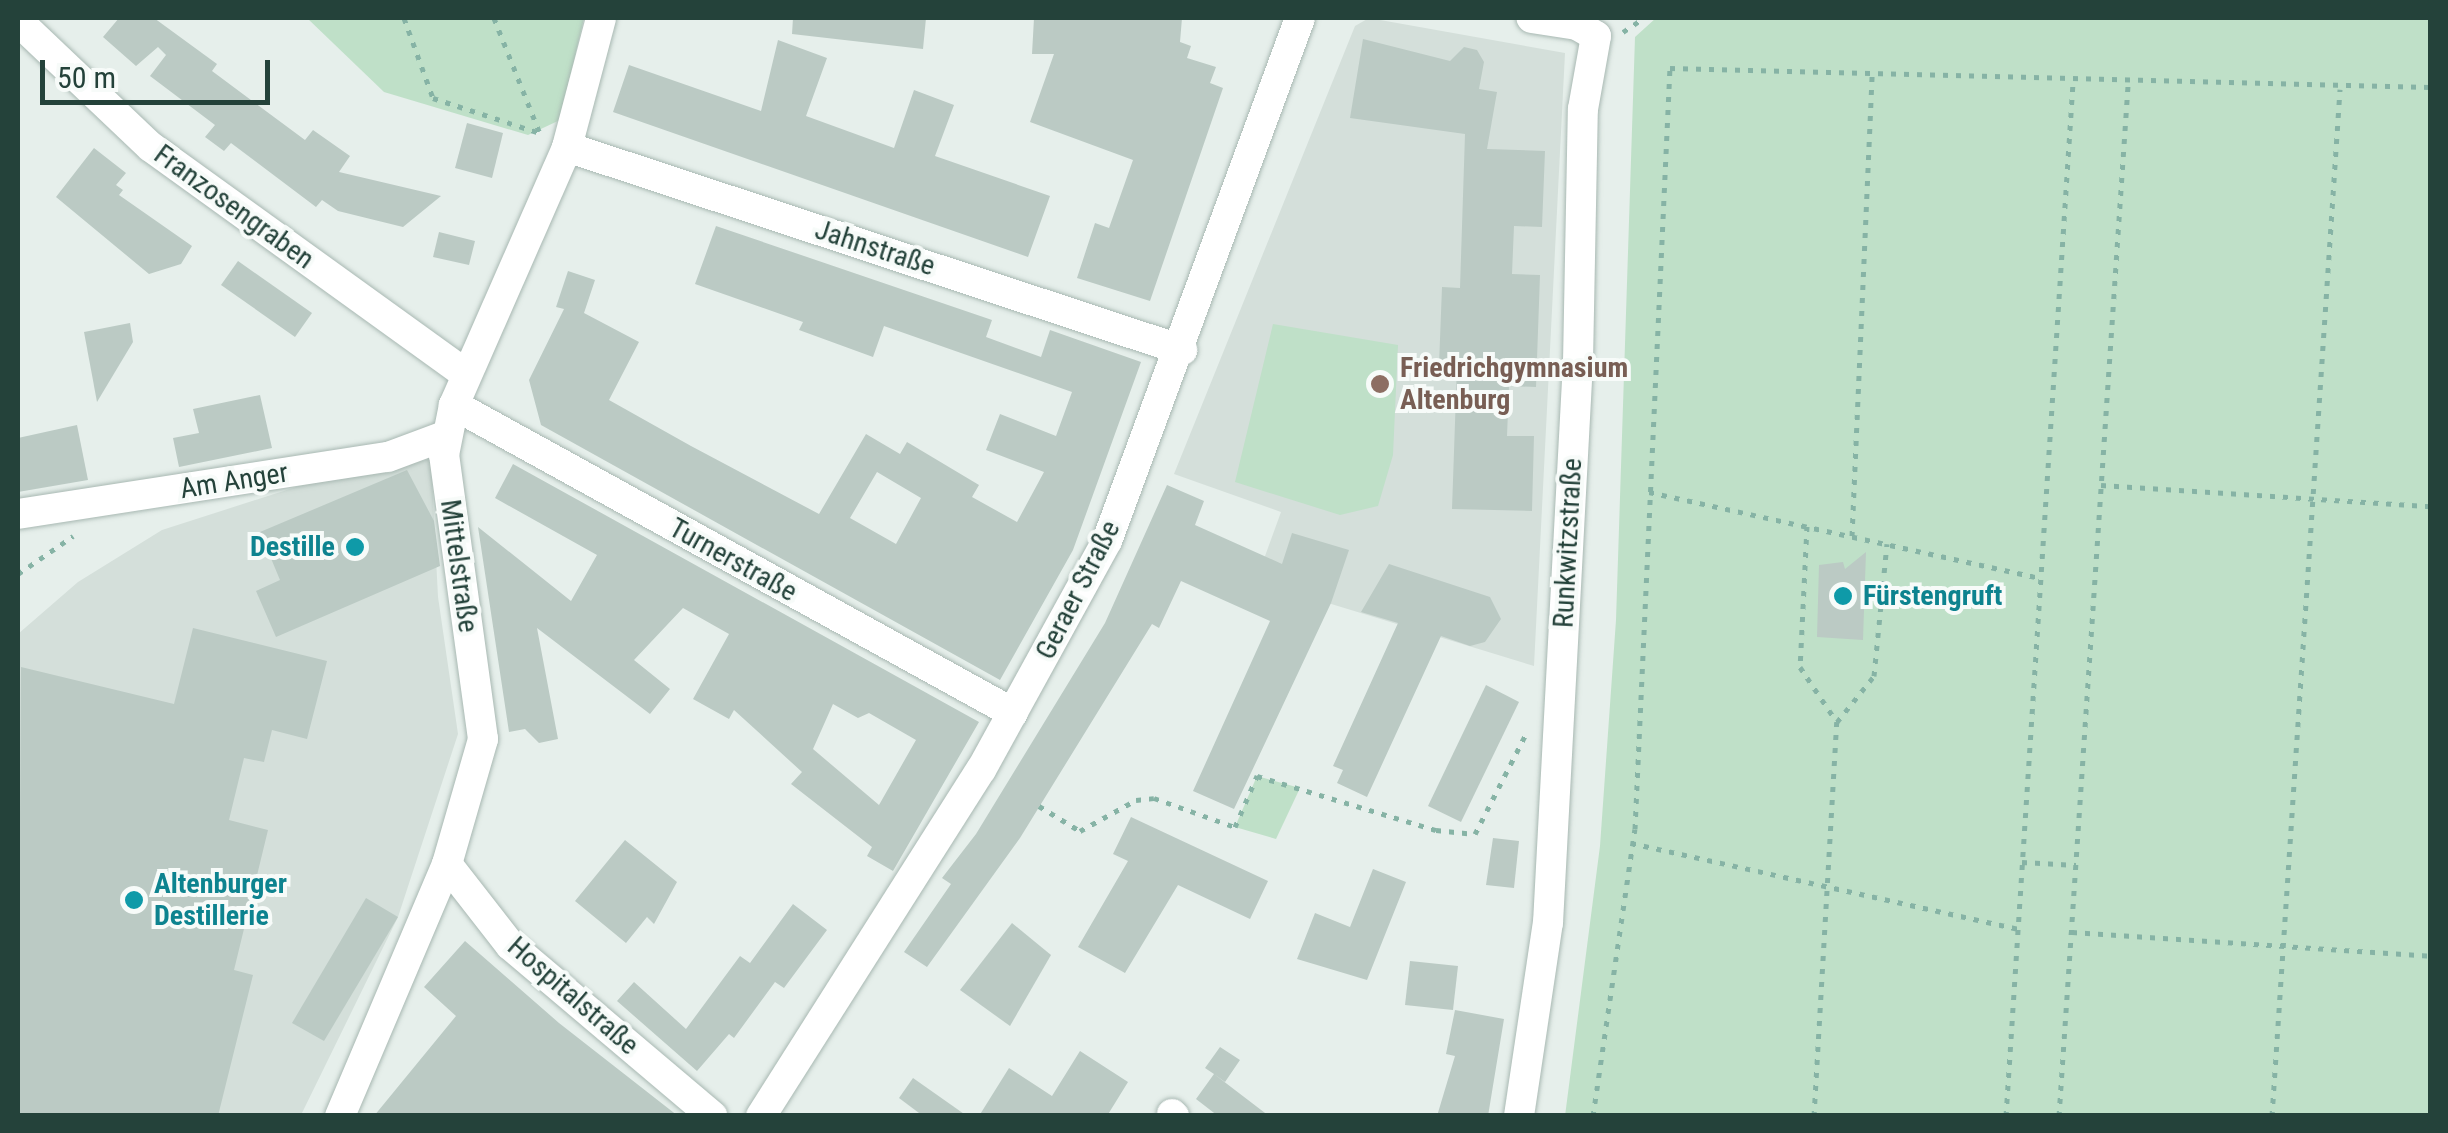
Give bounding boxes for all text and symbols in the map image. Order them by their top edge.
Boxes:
scale bar [45,40,275,102]
text: 50 m [57,60,116,95]
street label: Franzosengraben [148,138,320,276]
street label: Jahnstraße [811,213,939,283]
place label: Friedrichgymnasium Altenburg [1400,351,1628,417]
marker: Friedrichgymnasium Altenburg [1369,373,1391,395]
street label: Am Anger [178,456,290,506]
street label: Runkwitzstraße [1547,457,1589,629]
street label: Mittelstraße [433,497,485,635]
street label: Turnerstraße [663,511,803,609]
street label: Geraer Straße [1029,515,1127,665]
place label: Destille [250,530,335,564]
marker: Destille [344,536,366,558]
place label: Fürstengruft [1863,579,2002,613]
marker: Fürstengruft [1832,585,1854,607]
place label: Altenburger Destillerie [154,867,287,933]
marker: Altenburger Destillerie [123,889,145,911]
street label: Hospitalstraße [501,930,645,1062]

